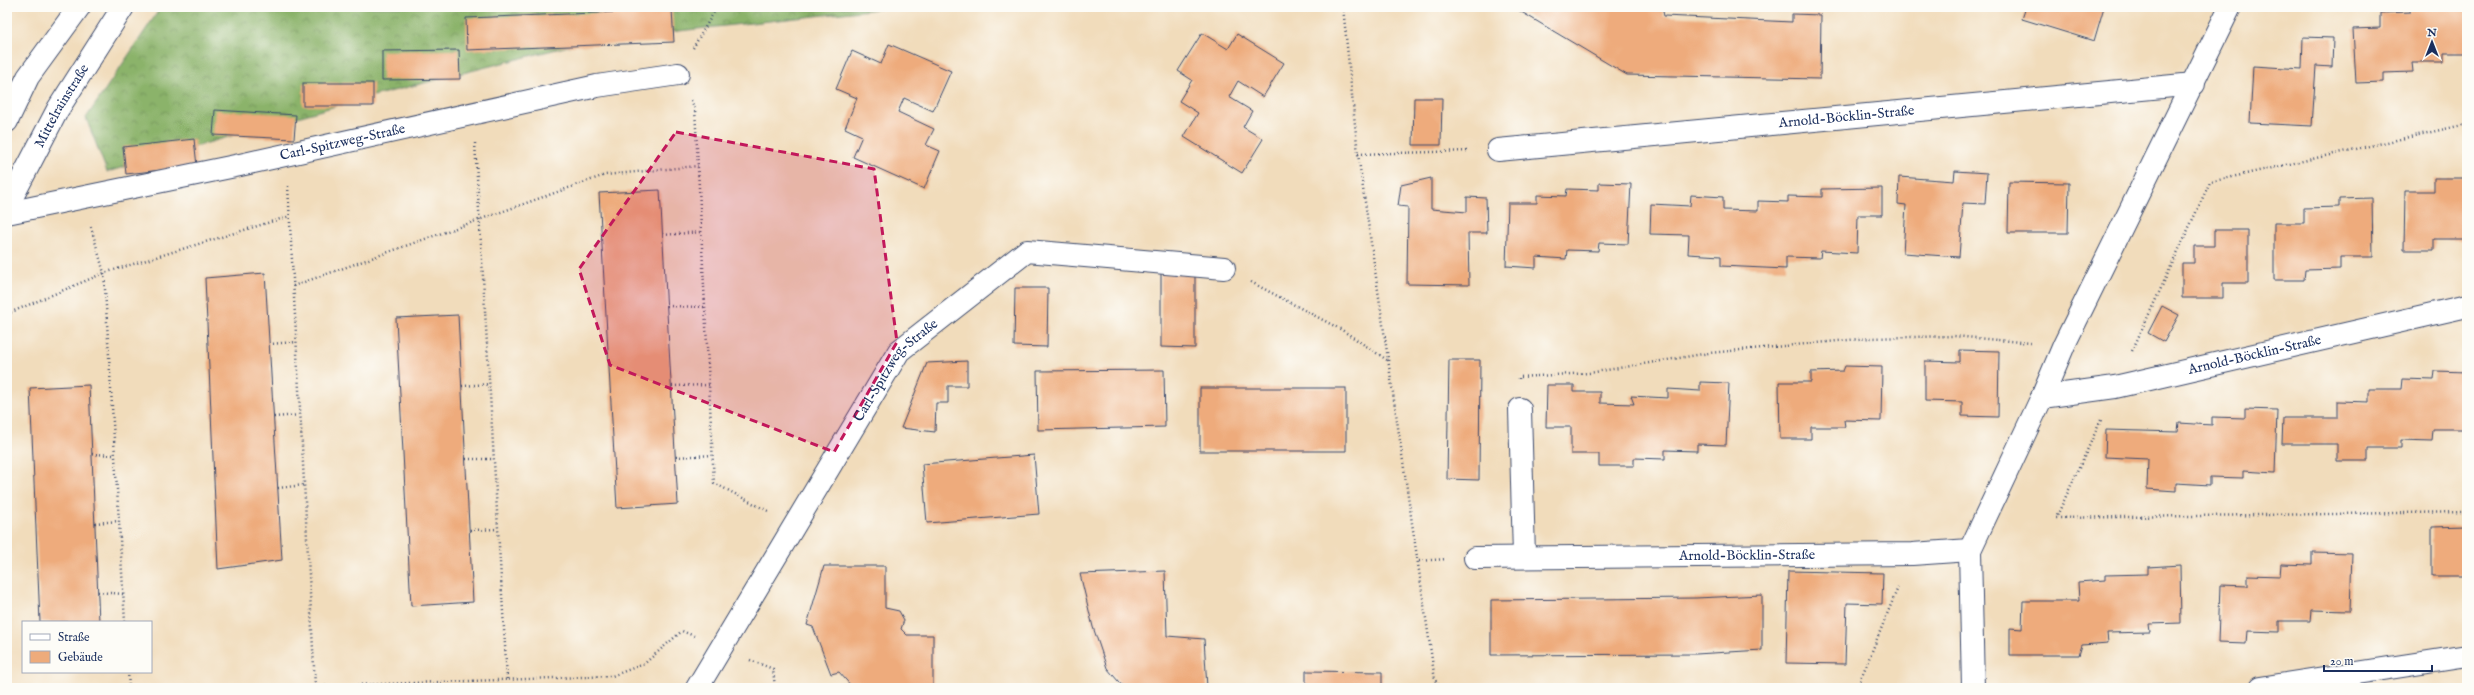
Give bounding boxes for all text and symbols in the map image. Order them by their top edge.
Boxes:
north arrow [2412,22,2452,62]
text: N [2426,26,2437,40]
street label: Mittelrainstraße [30,60,94,151]
street label: Arnold-Böcklin-Straße [1777,102,1916,132]
street label: Carl-Spitzweg-Straße [278,120,408,165]
street label: Carl-Spitzweg-Straße [850,315,942,425]
street label: Arnold-Böcklin-Straße [2185,331,2324,379]
street label: Arnold-Böcklin-Straße [1678,546,1816,565]
legend [22,621,152,673]
text: Straße [58,630,90,645]
scale bar [2324,647,2432,673]
text: Gebäude [58,650,103,665]
text: 20 m [2330,654,2353,669]

